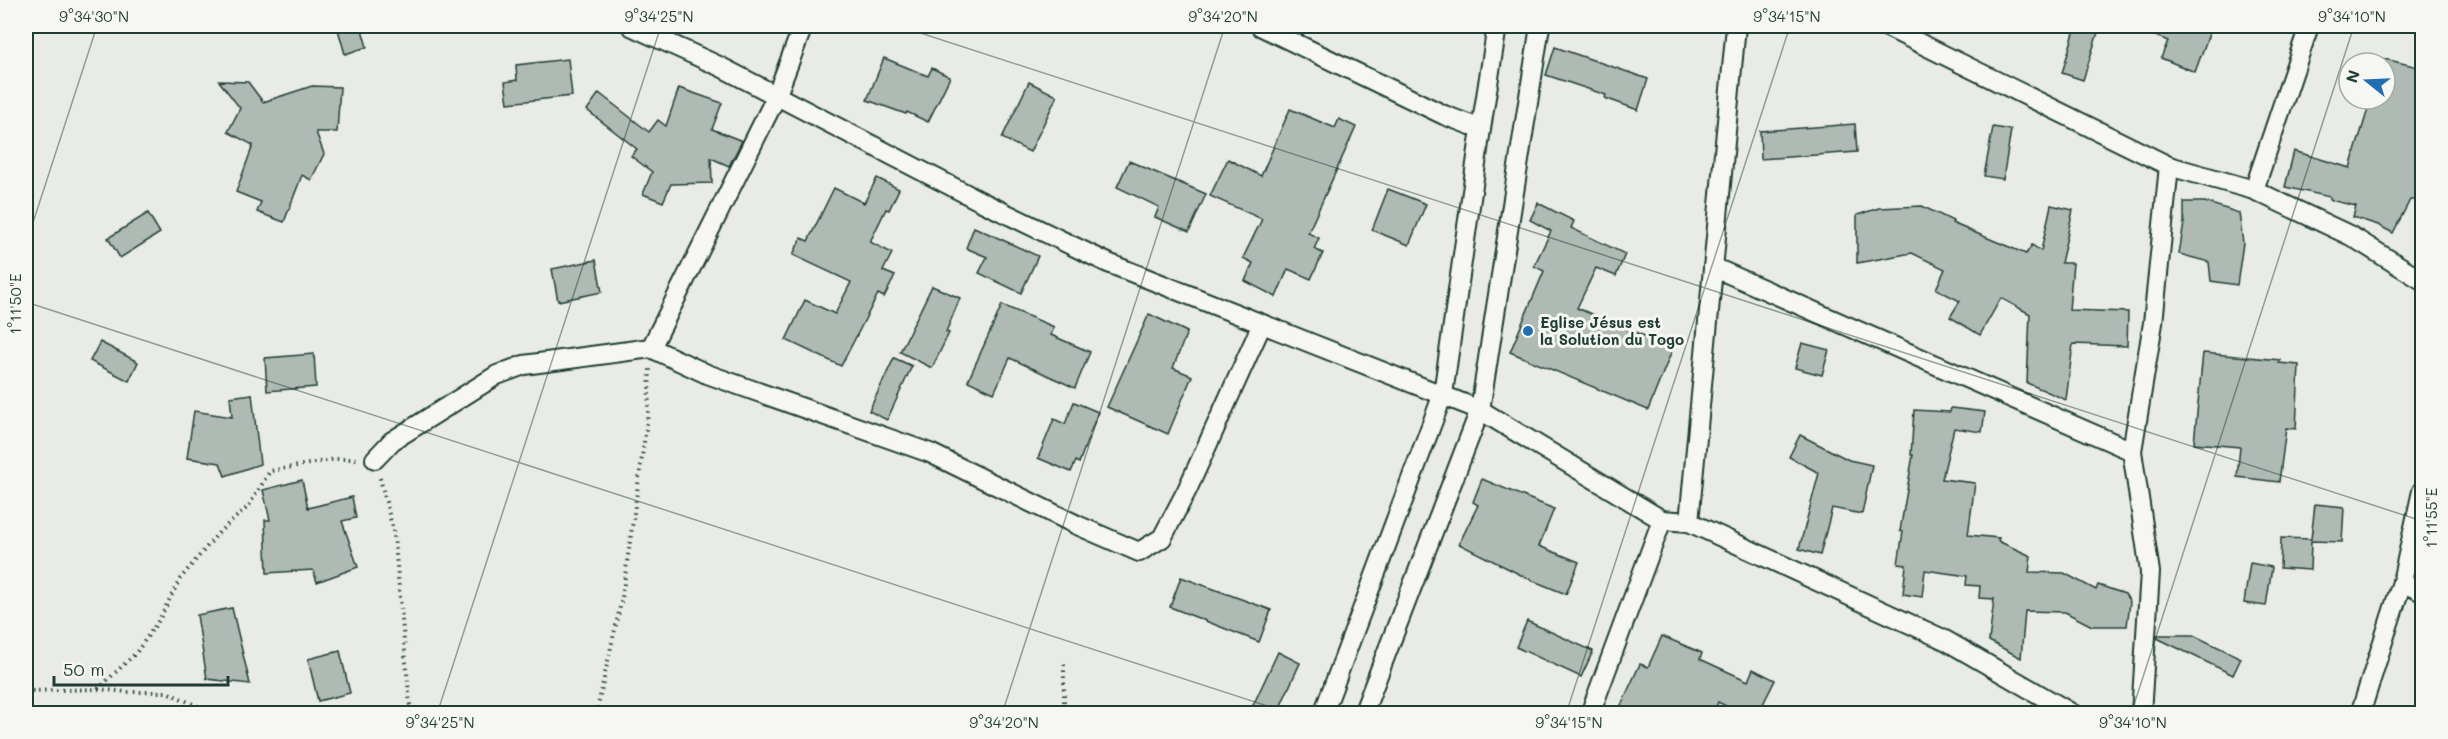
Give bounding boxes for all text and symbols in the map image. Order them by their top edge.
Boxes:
text: 9°34'30"N [59,6,129,26]
text: 9°34'25"N [624,6,694,26]
text: 9°34'20"N [1188,6,1258,26]
text: 9°34'15"N [1753,6,1821,26]
text: 9°34'10"N [2318,6,2386,26]
north arrow [2337,51,2397,111]
text: N [2340,67,2364,85]
text: 1°11'50"E [5,273,25,335]
place label: Eglise Jésus est la Solution du Togo [1540,312,1684,349]
marker: Eglise Jésus est la Solution du Togo [1521,324,1535,338]
text: 1°11'55"E [2421,487,2441,548]
scale bar [54,649,228,687]
text: 50 m [63,657,105,681]
text: 9°34'25"N [405,712,475,732]
text: 9°34'20"N [969,712,1039,732]
text: 9°34'15"N [1535,712,1603,732]
text: 9°34'10"N [2099,712,2167,732]

